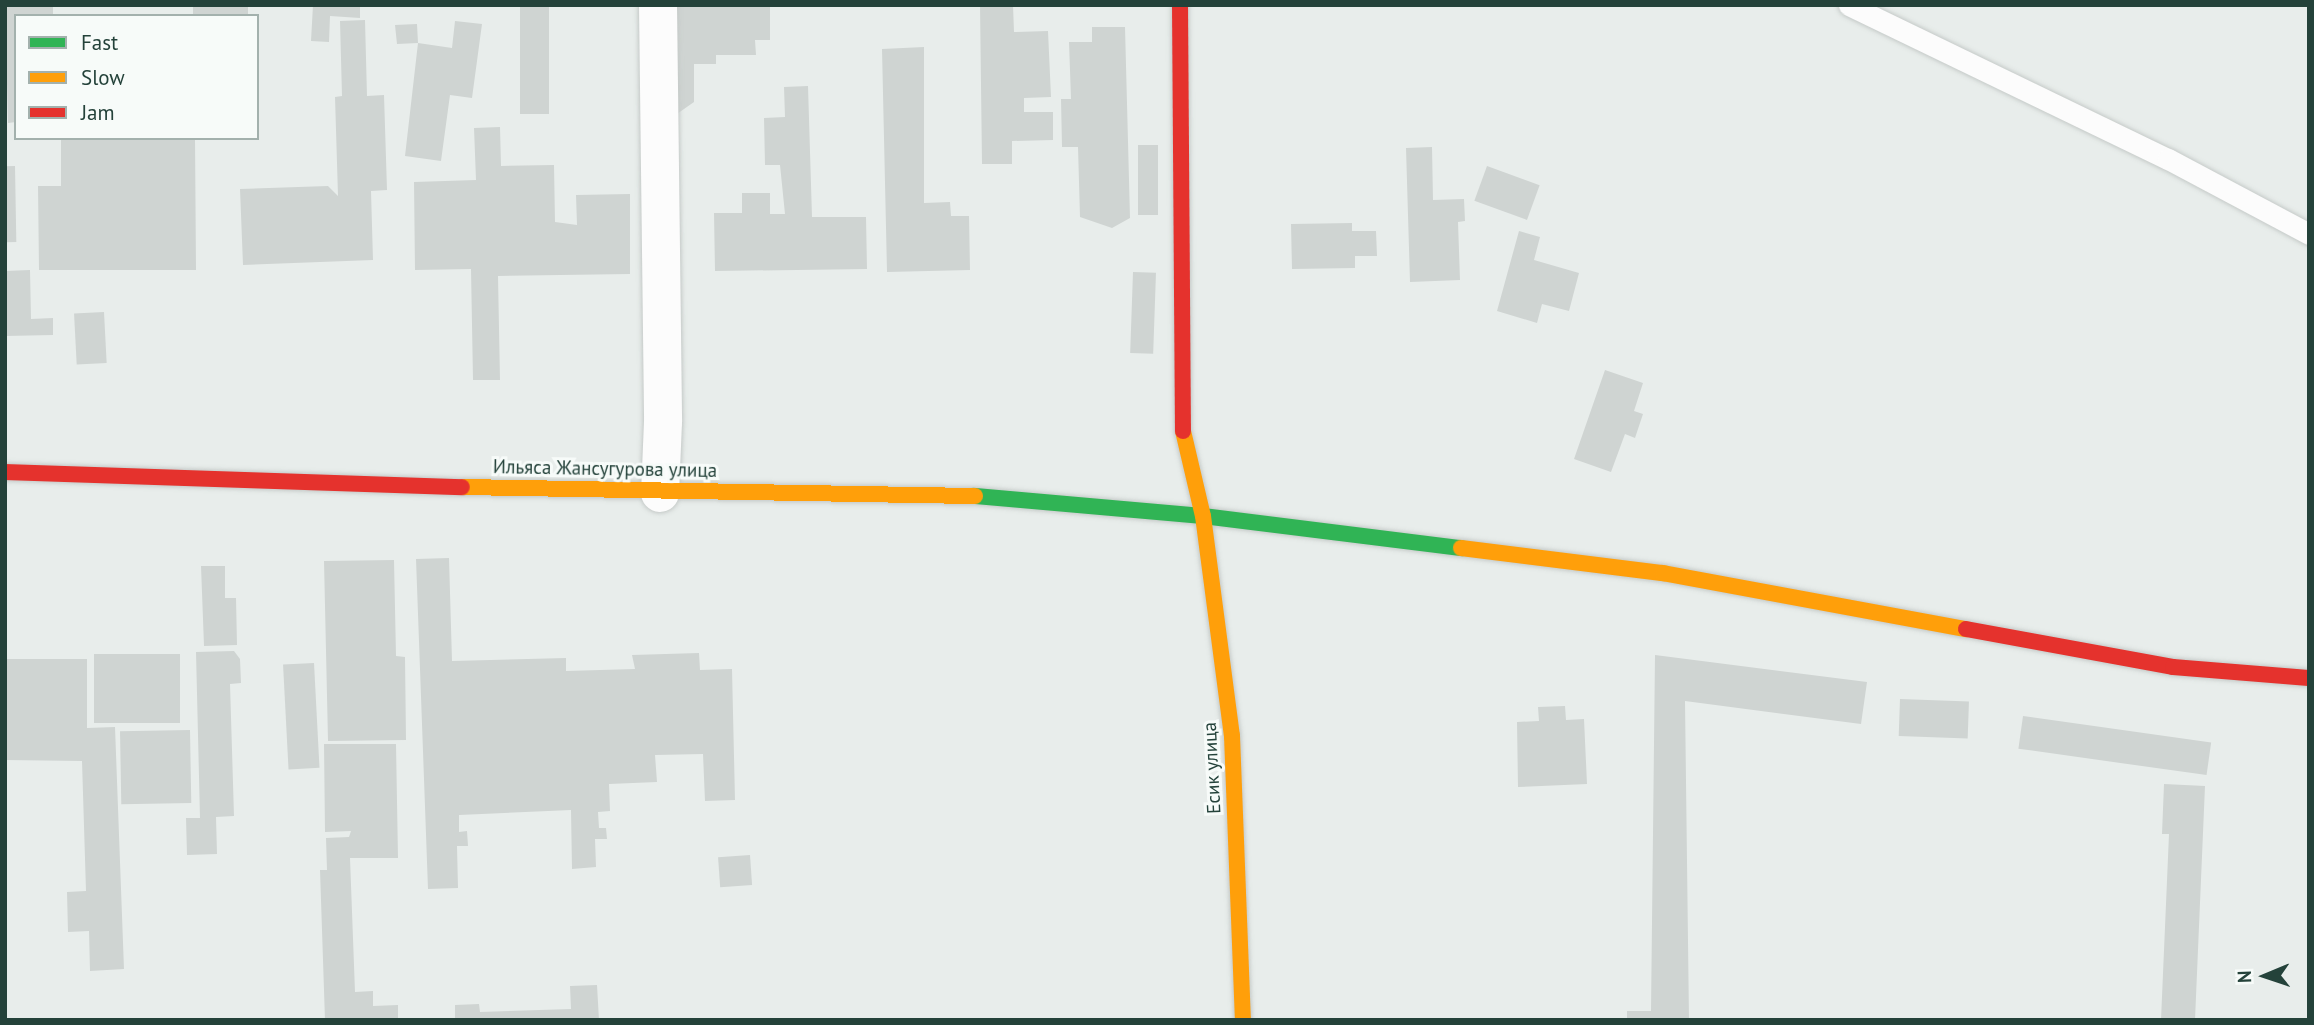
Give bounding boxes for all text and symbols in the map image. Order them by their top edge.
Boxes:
legend [14,14,259,140]
text: Fast [81,29,118,56]
text: Slow [81,64,125,91]
text: Jam [81,99,115,126]
street label: Ильяса Жансугурова улица [493,456,717,482]
street label: Есик улица [1198,722,1226,814]
north arrow [2230,941,2300,1011]
text: N [2232,970,2256,983]

